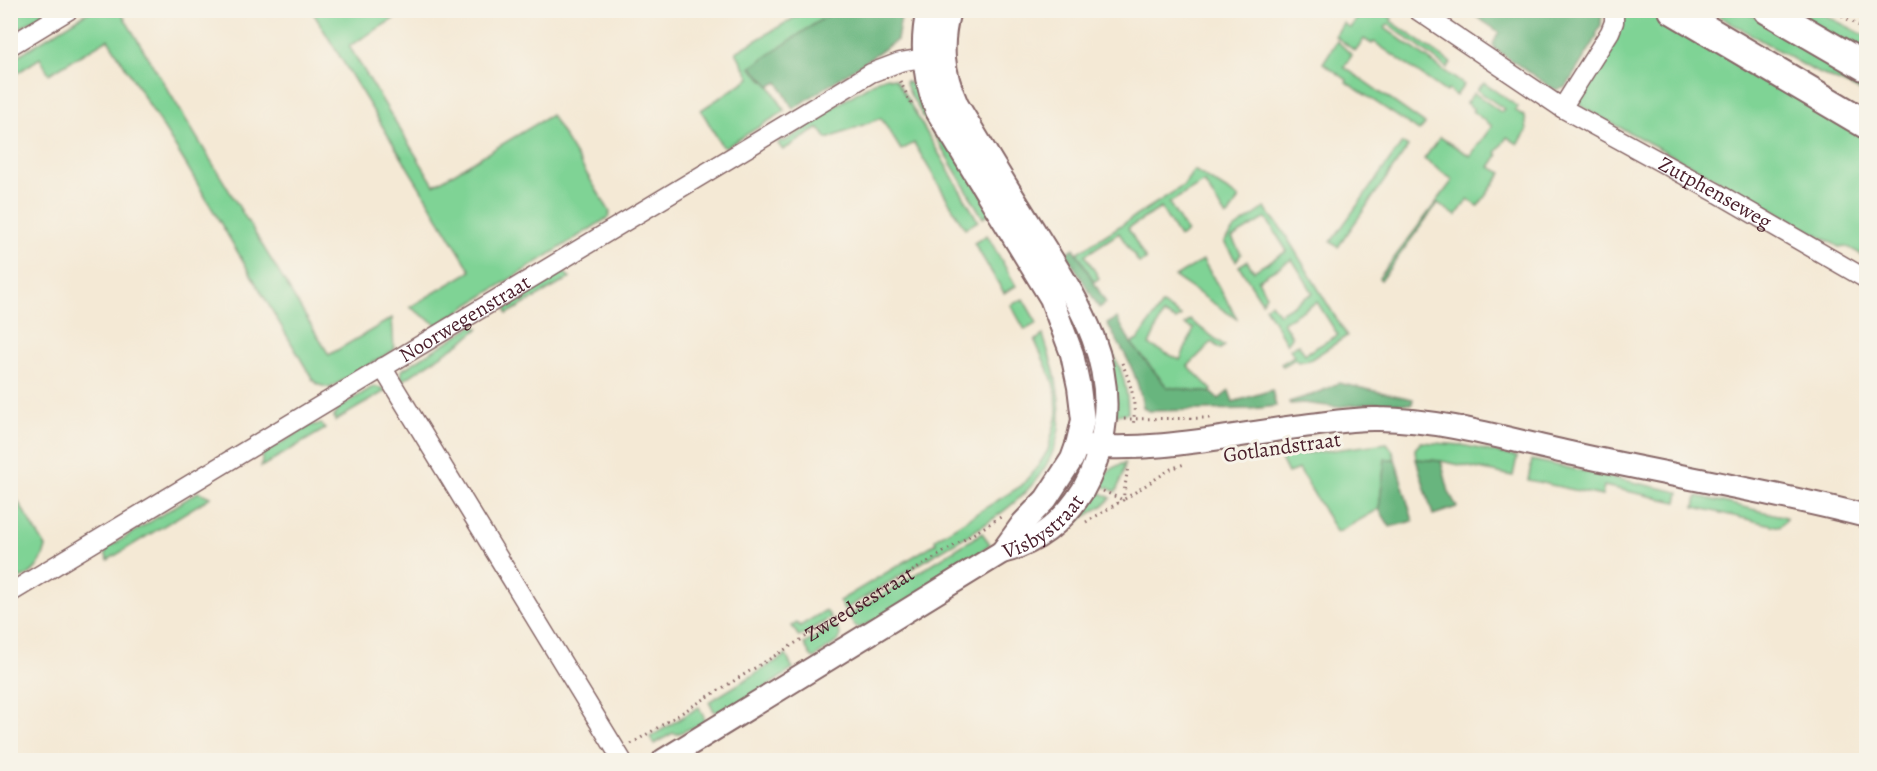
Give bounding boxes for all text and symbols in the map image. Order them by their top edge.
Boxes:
street label: Zutphenseweg [1654,150,1777,236]
street label: Noorwegenstraat [394,268,536,369]
street label: Gotlandstraat [1221,425,1343,469]
street label: Visbystraat [998,488,1090,565]
street label: Zweedsestraat [799,559,920,648]

